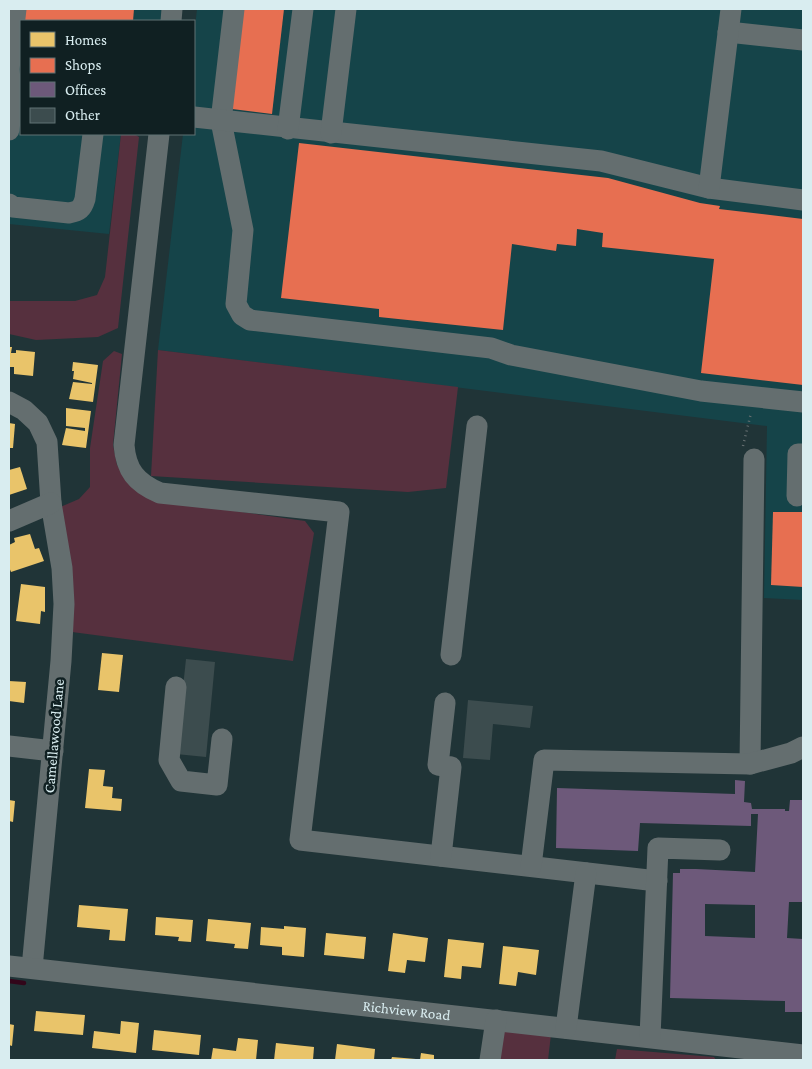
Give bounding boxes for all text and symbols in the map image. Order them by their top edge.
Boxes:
legend [20,20,195,135]
text: Homes [65,32,107,48]
text: Shops [65,57,101,74]
text: Offices [65,82,106,98]
text: Other [65,107,101,123]
street label: Camellawood Lane [41,678,67,794]
street label: Richview Road [362,998,451,1023]

